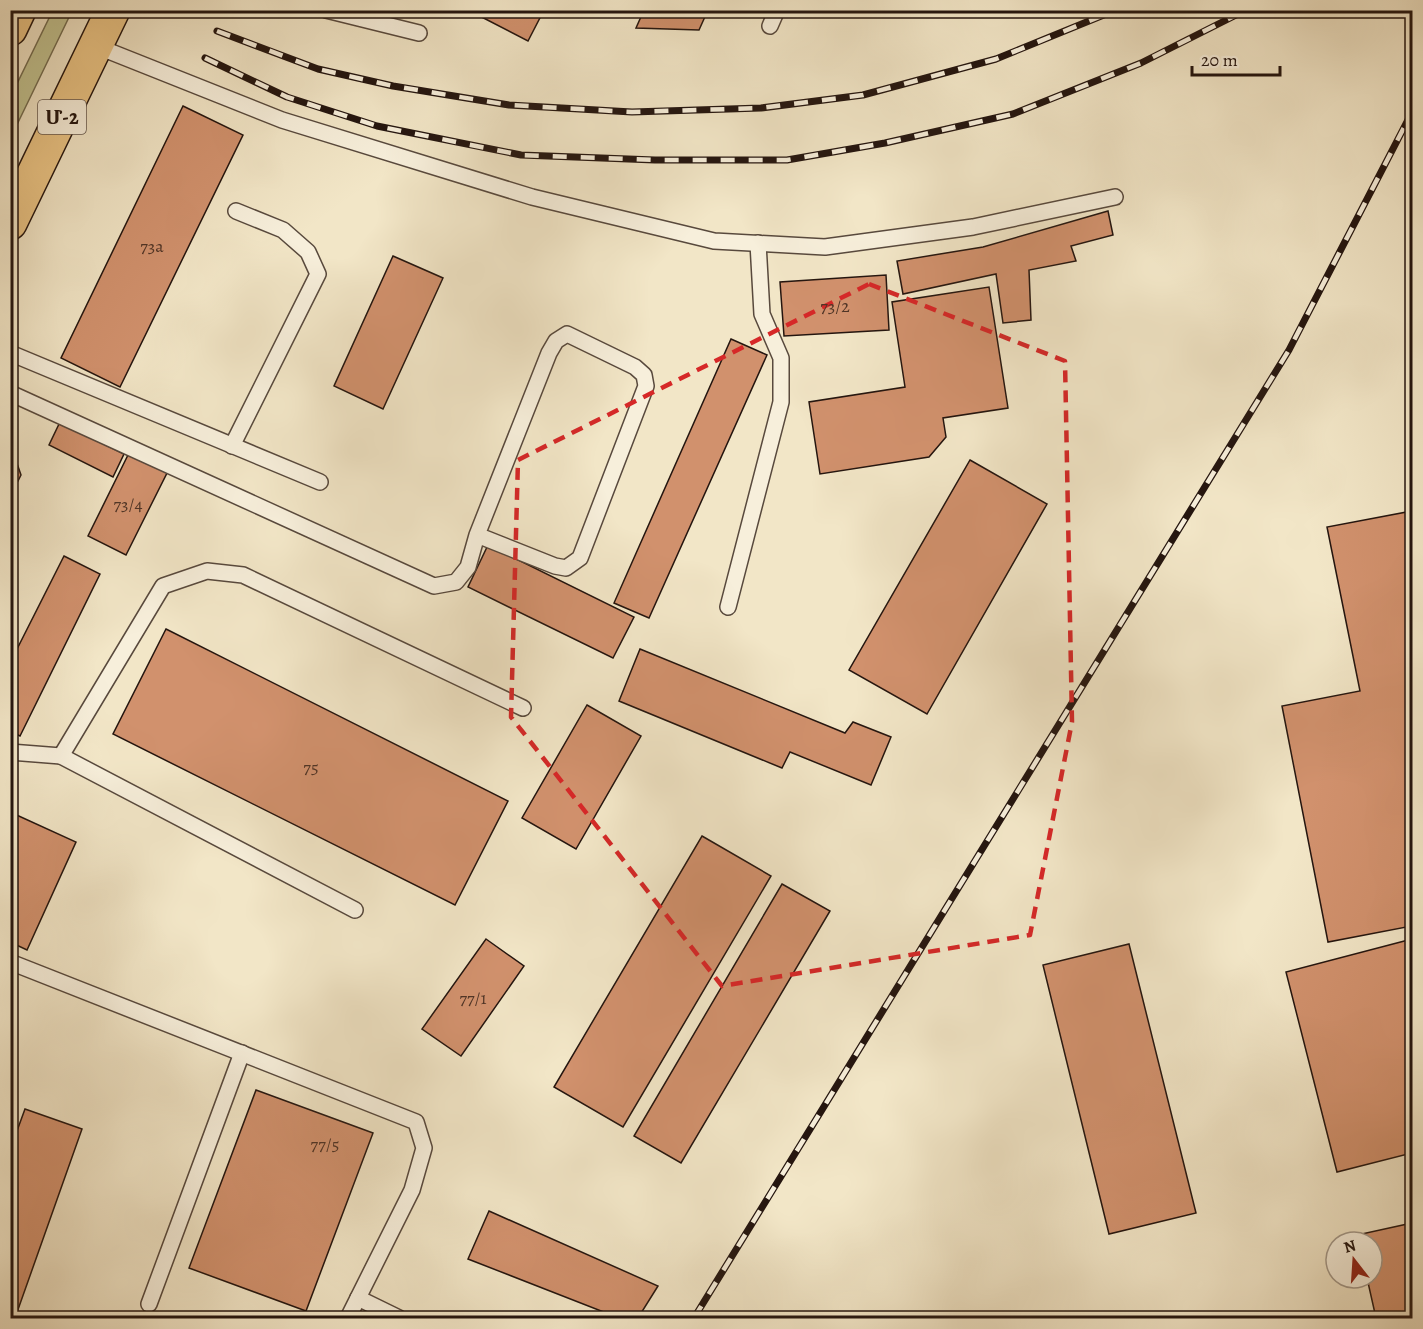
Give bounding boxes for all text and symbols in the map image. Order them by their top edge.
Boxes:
scale bar [1192,39,1280,77]
text: 20 m [1201,48,1238,72]
road number: Մ-2 [38,100,86,134]
house number: 73a [140,234,164,258]
house number: 73/2 [820,294,850,318]
house number: 73/4 [113,492,143,516]
house number: 75 [303,755,319,779]
house number: 77/1 [459,986,487,1010]
house number: 77/5 [311,1132,339,1156]
north arrow [1324,1230,1384,1290]
text: N [1341,1234,1359,1259]

